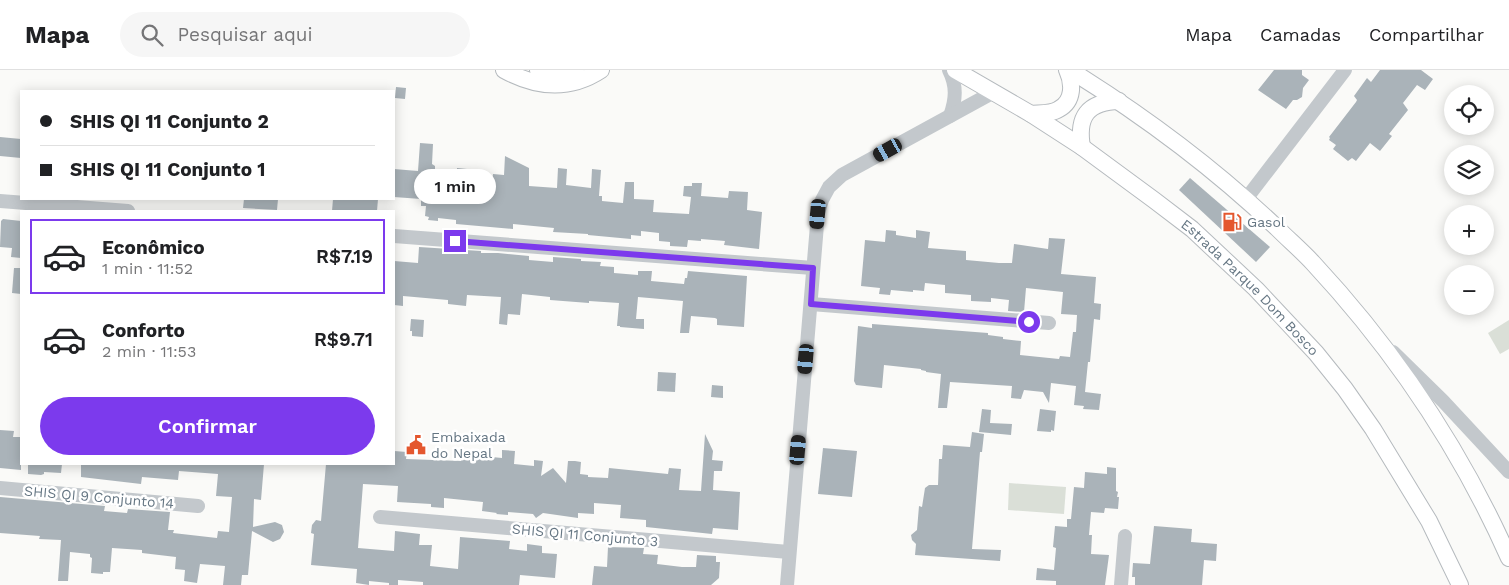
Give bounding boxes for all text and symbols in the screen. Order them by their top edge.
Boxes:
search box [120,12,470,57]
text: Mapa [25,21,90,49]
icon: search [138,21,166,49]
text: Pesquisar aqui [178,23,313,46]
text: Mapa [1185,24,1232,45]
text: Camadas [1260,24,1341,45]
text: Compartilhar [1369,24,1484,45]
map controls [1444,85,1494,315]
button: locate [1444,85,1494,135]
text: SHIS QI 11 Conjunto 2 [70,110,269,133]
car [871,136,904,164]
button: layers [1444,145,1494,195]
text: SHIS QI 11 Conjunto 1 [70,158,266,181]
callout: 1 min [414,169,496,204]
text: 1 min [434,177,476,196]
car [809,198,826,230]
button: + [1444,205,1494,255]
fuel station icon: Gasol [1221,211,1243,233]
place label: Gasol [1247,214,1286,230]
street label: Estrada Parque Dom Bosco [1178,216,1322,359]
route end [444,230,466,252]
icon: car [42,234,87,279]
text: Econômico [102,236,205,259]
text: R$7.19 [316,245,373,268]
text: 1 min · 11:52 [102,259,193,278]
button: − [1444,265,1494,315]
route start [1018,311,1040,333]
icon: car [42,317,87,362]
text: Conforto [102,319,185,342]
text: R$9.71 [314,328,373,351]
text: 2 min · 11:53 [102,342,196,361]
car [797,343,814,375]
button: Confirmar [40,397,375,455]
place label: Embaixada do Nepal [431,429,506,461]
public building icon: Embaixada do Nepal [405,434,427,456]
car [789,434,806,466]
street label: SHIS QI 9 Conjunto 14 [23,482,175,512]
street label: SHIS QI 11 Conjunto 3 [511,521,659,549]

